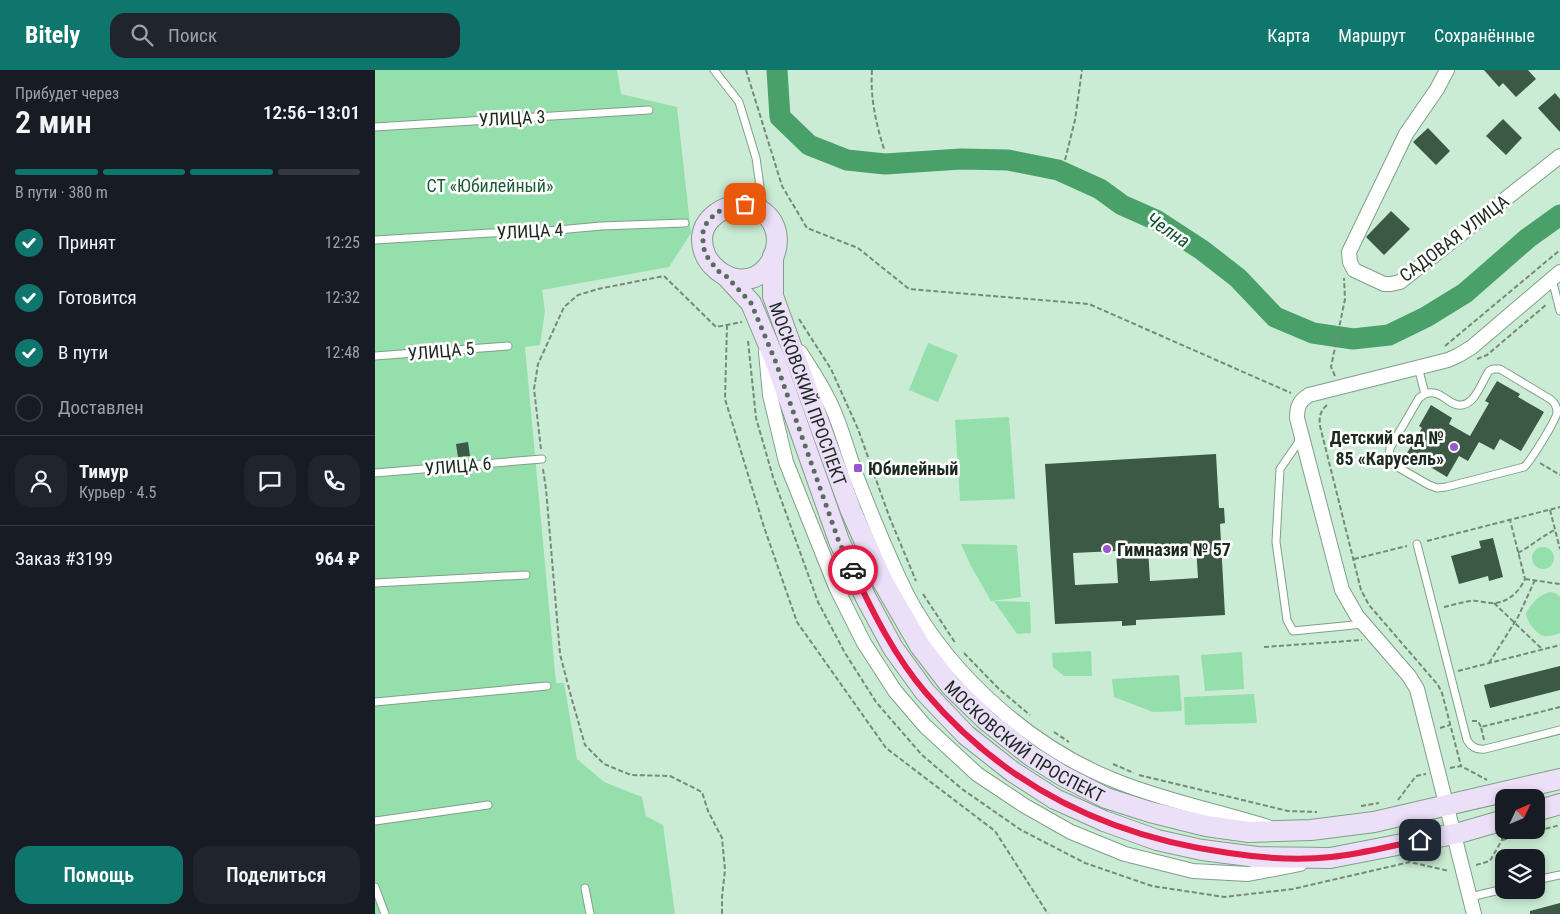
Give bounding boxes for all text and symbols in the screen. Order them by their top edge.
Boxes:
search box [110,13,460,58]
text: Bitely [25,21,80,49]
icon: search [128,21,156,49]
text: Поиск [168,24,217,47]
text: Карта [1267,25,1310,46]
text: Маршрут [1338,25,1406,46]
text: Сохранённые [1434,25,1535,46]
text: Прибудет через [15,84,119,103]
text: 12:56–13:01 [263,101,360,124]
text: 2 мин [15,103,92,141]
street label: УЛИЦА 3 [478,106,546,130]
park label: СТ «Юбилейный» [426,175,554,196]
text: В пути · 380 m [15,183,108,202]
pin [724,183,766,225]
icon: bag [731,190,759,218]
street label: САДОВАЯ УЛИЦА [1395,190,1513,286]
water label: Челна [1142,207,1194,253]
street label: УЛИЦА 4 [496,219,564,243]
icon: check [15,229,43,257]
text: Принят [58,231,116,254]
text: 12:25 [325,233,360,252]
icon: check [15,284,43,312]
text: Готовится [58,286,137,309]
text: 12:32 [325,288,360,307]
street label: МОСКОВСКИЙ ПРОСПЕКТ [766,299,851,488]
street label: УЛИЦА 5 [407,338,475,364]
icon: check [15,339,43,367]
text: В пути [58,341,108,364]
text: 12:48 [325,343,360,362]
text: Доставлен [58,396,144,419]
place label: Детский сад № 85 «Карусель» [1330,427,1444,469]
marker: Детский сад № 85 «Карусель» [1448,441,1460,453]
street label: УЛИЦА 6 [424,453,492,479]
button: person [15,455,67,507]
button: chat [244,455,296,507]
button: phone [308,455,360,507]
place label: Юбилейный [868,458,958,479]
text: Тимур [79,460,128,483]
marker: Юбилейный [852,462,864,474]
text: Курьер · 4.5 [79,483,157,502]
place label: Гимназия № 57 [1117,539,1231,560]
marker: Гимназия № 57 [1101,543,1113,555]
courier [828,545,878,595]
text: Заказ #3199 [15,547,113,570]
text: 964 ₽ [315,547,360,570]
icon: car [839,556,867,584]
street label: МОСКОВСКИЙ ПРОСПЕКТ [941,676,1108,806]
north arrow [1495,789,1545,839]
map controls [1495,789,1545,899]
pin [1399,819,1441,861]
icon: home [1406,826,1434,854]
button: Помощь [15,846,183,904]
button: Поделиться [193,846,360,904]
button: layers [1495,849,1545,899]

